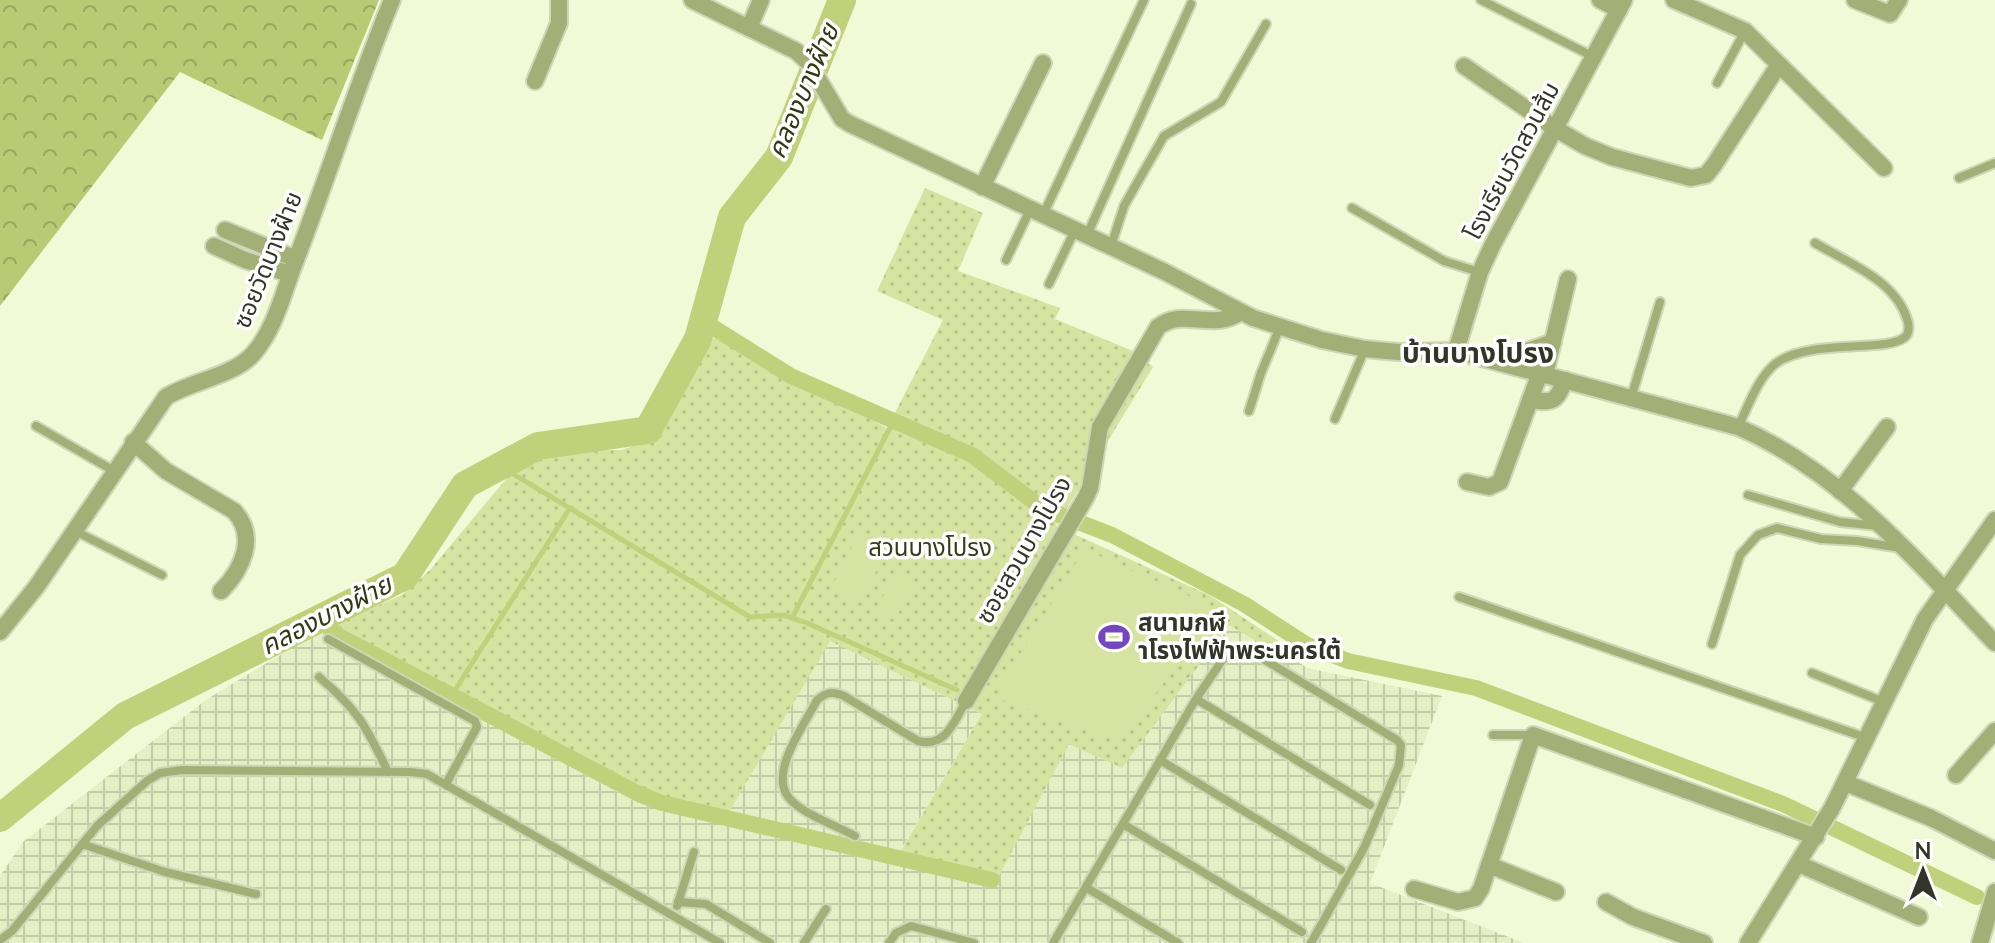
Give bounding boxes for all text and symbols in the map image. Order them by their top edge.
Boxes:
water label: คลองบางฝ้าย [759,17,845,163]
street label: โรงเรียนวัดสวนส้ม [1457,76,1564,244]
street label: ซอยวัดบางฝ้าย [226,187,307,332]
district label: บ้านบางโปรง [1402,335,1554,369]
street label: ซอยสวนบางโปรง [969,471,1077,628]
park label: สวนบางโปรง [868,532,992,561]
water label: คลองบางฝ้าย [255,567,398,661]
place label: สนามกฬี าโรงไฟฟ้าพระนครใต้ [1138,607,1341,664]
sports icon: สนามกฬี าโรงไฟฟ้าพระนครใต้ [1097,620,1131,654]
north arrow [1883,831,1963,911]
text: N [1915,837,1931,864]

